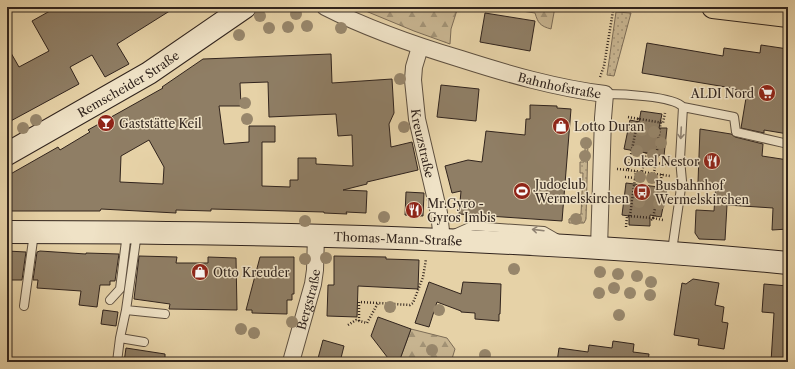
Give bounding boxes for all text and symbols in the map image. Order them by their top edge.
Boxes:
street label: Remscheider Straße [74,47,182,120]
street label: Bahnhofstraße [516,69,602,101]
supermarket icon: ALDI Nord [757,83,777,103]
place label: ALDI Nord [690,86,755,101]
street label: Kreuzstraße [408,108,438,179]
bar icon: Gaststätte Keil [96,113,116,133]
place label: Gaststätte Keil [119,116,202,131]
shop icon: Lotto Duran [551,116,571,136]
place label: Lotto Duran [574,119,645,134]
one-way arrow [678,126,685,139]
restaurant icon: Onkel Nestor [702,151,722,171]
place label: Onkel Nestor [623,154,699,169]
place label: Judoclub Wermelskirchen [533,177,630,206]
place label: Busbahnhof Wermelskirchen [654,178,750,207]
sports icon: Judoclub Wermelskirchen [512,181,532,201]
bus stop icon: Busbahnhof Wermelskirchen [632,182,652,202]
place label: Mr.Gyro - Gyros Imbis [427,196,496,225]
restaurant icon: Mr.Gyro - Gyros Imbis [404,200,424,220]
one-way arrow [532,227,545,234]
street label: Thomas-Mann-Straße [333,229,463,248]
shop icon: Otto Kreuder [190,262,210,282]
place label: Otto Kreuder [213,265,289,280]
street label: Bergstraße [293,268,323,331]

